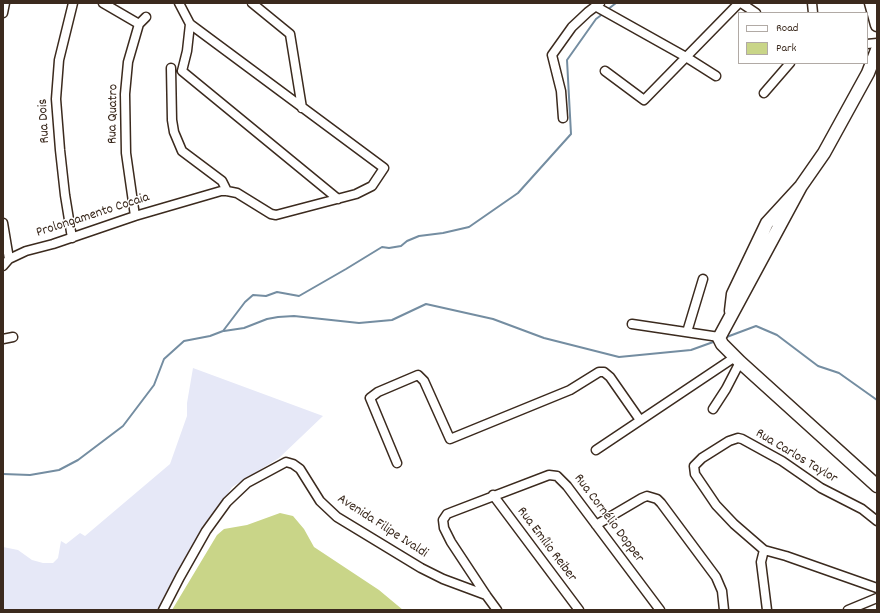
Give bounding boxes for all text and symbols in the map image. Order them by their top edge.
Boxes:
legend [738,12,868,64]
text: Road [776,20,798,37]
text: Park [776,40,796,57]
street label: Rua Quatro [105,84,123,144]
street label: Rua Dois [35,98,55,144]
street label: Prolongamento Cocaia [34,190,152,242]
street label: Rua Carlos Taylor [752,426,840,488]
street label: Rua Cornélio Dopper [569,471,647,567]
street label: Avenida Filipe Ivaldi [334,491,430,563]
street label: Rua Emílio Reiber [512,504,580,586]

